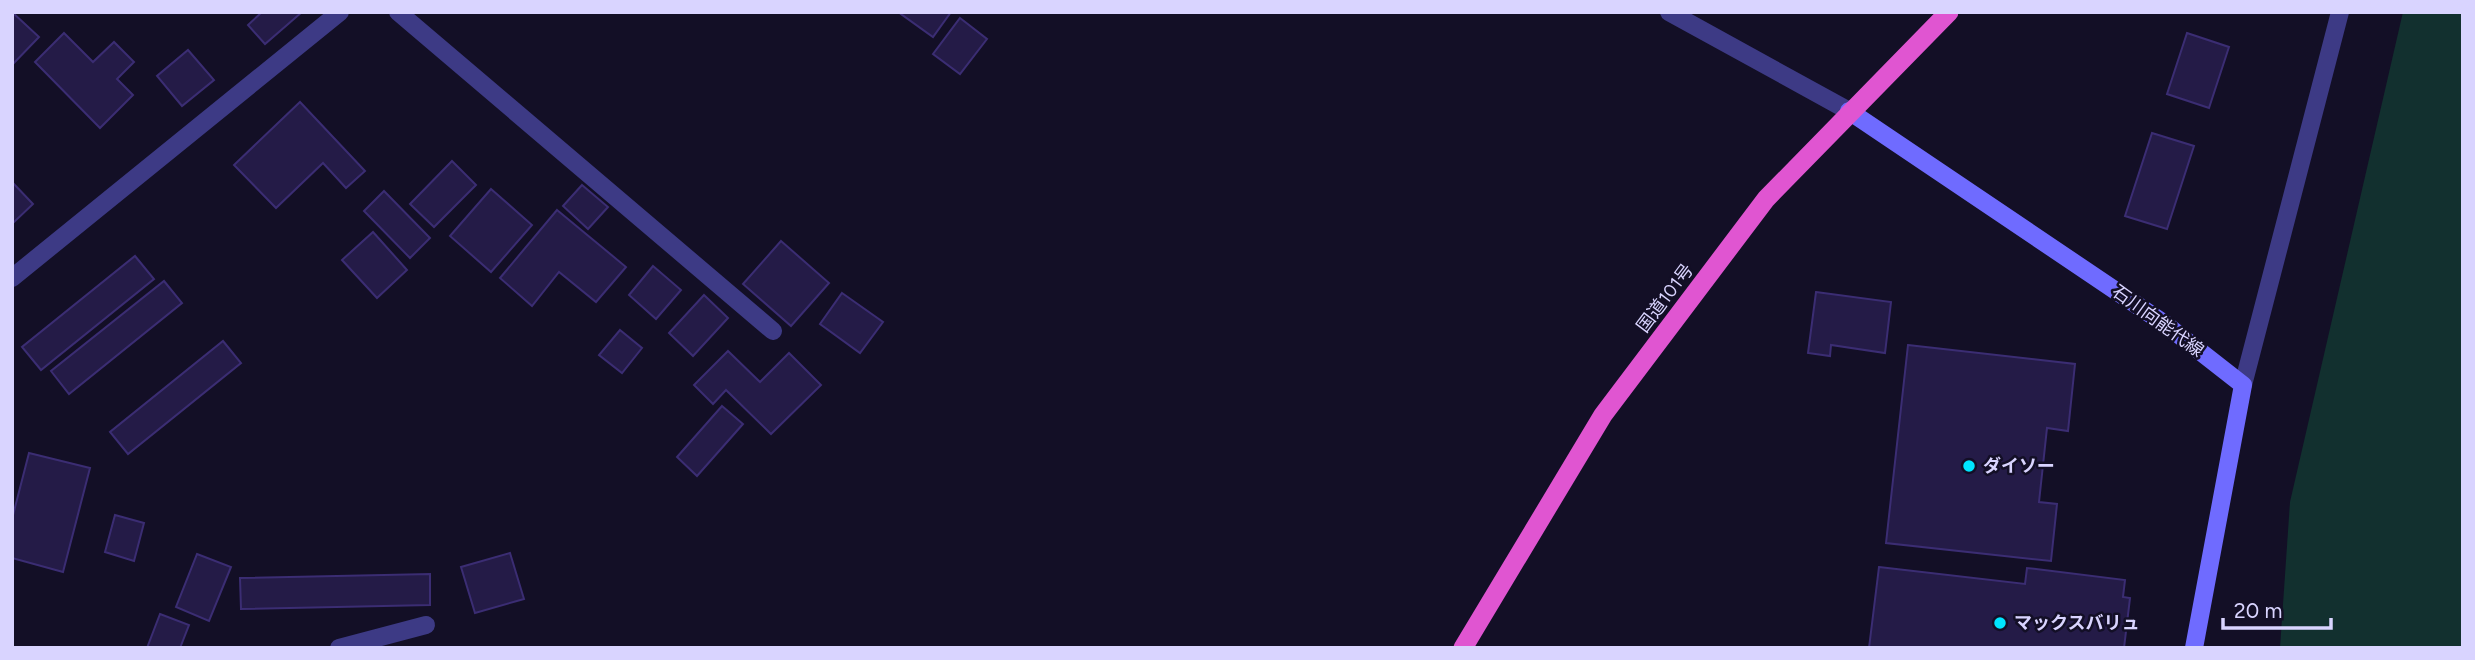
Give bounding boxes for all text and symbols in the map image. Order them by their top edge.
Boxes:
street label: 国道101号 [1632,259,1698,337]
street label: 石川向能代線 [2108,280,2208,362]
place label: ダイソー [1983,455,2055,477]
marker: ダイソー [1961,458,1977,474]
scale bar [2223,586,2332,630]
text: 20 m [2234,598,2282,623]
place label: マックスバリュ [2014,612,2139,634]
marker: マックスバリュ [1992,615,2008,631]

